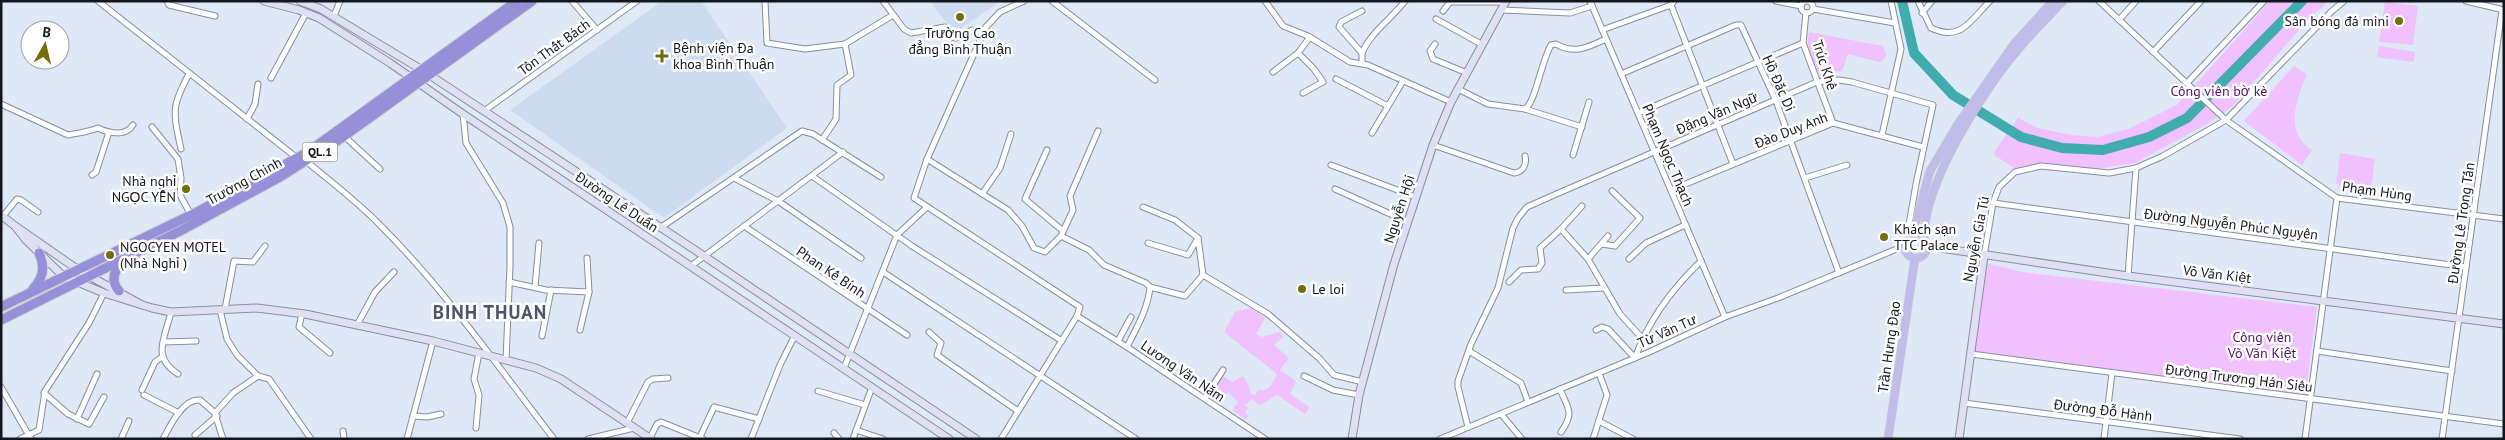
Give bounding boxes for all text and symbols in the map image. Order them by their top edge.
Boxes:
marker: Trường Cao đẳng Bình Thuận [954,11,966,23]
place label: Sân bóng đá mini [2284,12,2389,30]
street label: Tôn Thất Bách [514,15,594,79]
marker: Sân bóng đá mini [2393,15,2405,27]
north arrow [20,20,70,70]
text: B [41,23,52,42]
place label: Trường Cao đẳng Bình Thuận [908,24,1012,58]
street label: Trúc Khê [1808,38,1842,92]
place label: Bệnh viện Đa khoa Bình Thuận [673,39,775,73]
marker: Bệnh viện Đa khoa Bình Thuận [655,49,669,63]
street label: Hồ Đắc Di [1759,52,1799,114]
park label: Công viên bờ kè [2171,82,2267,100]
street label: Đặng Văn Ngữ [1672,88,1761,139]
street label: Phạm Ngọc Thạch [1638,101,1698,209]
street label: Đào Duy Anh [1751,108,1830,153]
road number: QL.1 [302,142,338,162]
street label: Trường Chinh [203,153,285,209]
street label: Đường Lê Trọng Tấn [2443,161,2478,286]
street label: Đường Lê Duẩn [571,167,662,236]
place label: Nhà nghỉ NGỌC YẾN [112,172,177,206]
street label: Nguyễn Hội [1379,172,1419,246]
street label: Phạm Hùng [2341,177,2413,205]
marker: Nhà nghỉ NGỌC YẾN [180,183,192,195]
street label: Nguyễn Gia Tú [1959,195,1993,283]
street label: Đường Nguyễn Phúc Nguyên [2142,204,2319,244]
place label: Khách sạn TTC Palace [1894,220,1959,254]
marker: Khách sạn TTC Palace [1878,231,1890,243]
place label: NGOCYEN MOTEL (Nhà Nghỉ ) [120,238,226,272]
street label: Phan Kế Bính [793,242,869,302]
marker: NGOCYEN MOTEL (Nhà Nghỉ ) [104,249,116,261]
street label: Võ Văn Kiệt [2181,261,2252,287]
place label: Le loi [1312,280,1345,298]
marker: Le loi [1296,283,1308,295]
district label: BINH THUAN [433,300,547,324]
street label: Trần Hưng Đạo [1874,300,1904,394]
street label: Từ Văn Tư [1635,310,1699,352]
park label: Công viên Võ Văn Kiệt [2227,328,2297,362]
street label: Lương Văn Năm [1137,336,1229,406]
street label: Đường Trương Hán Siêu [2163,360,2314,396]
street label: Đường Đỗ Hành [2052,395,2153,425]

